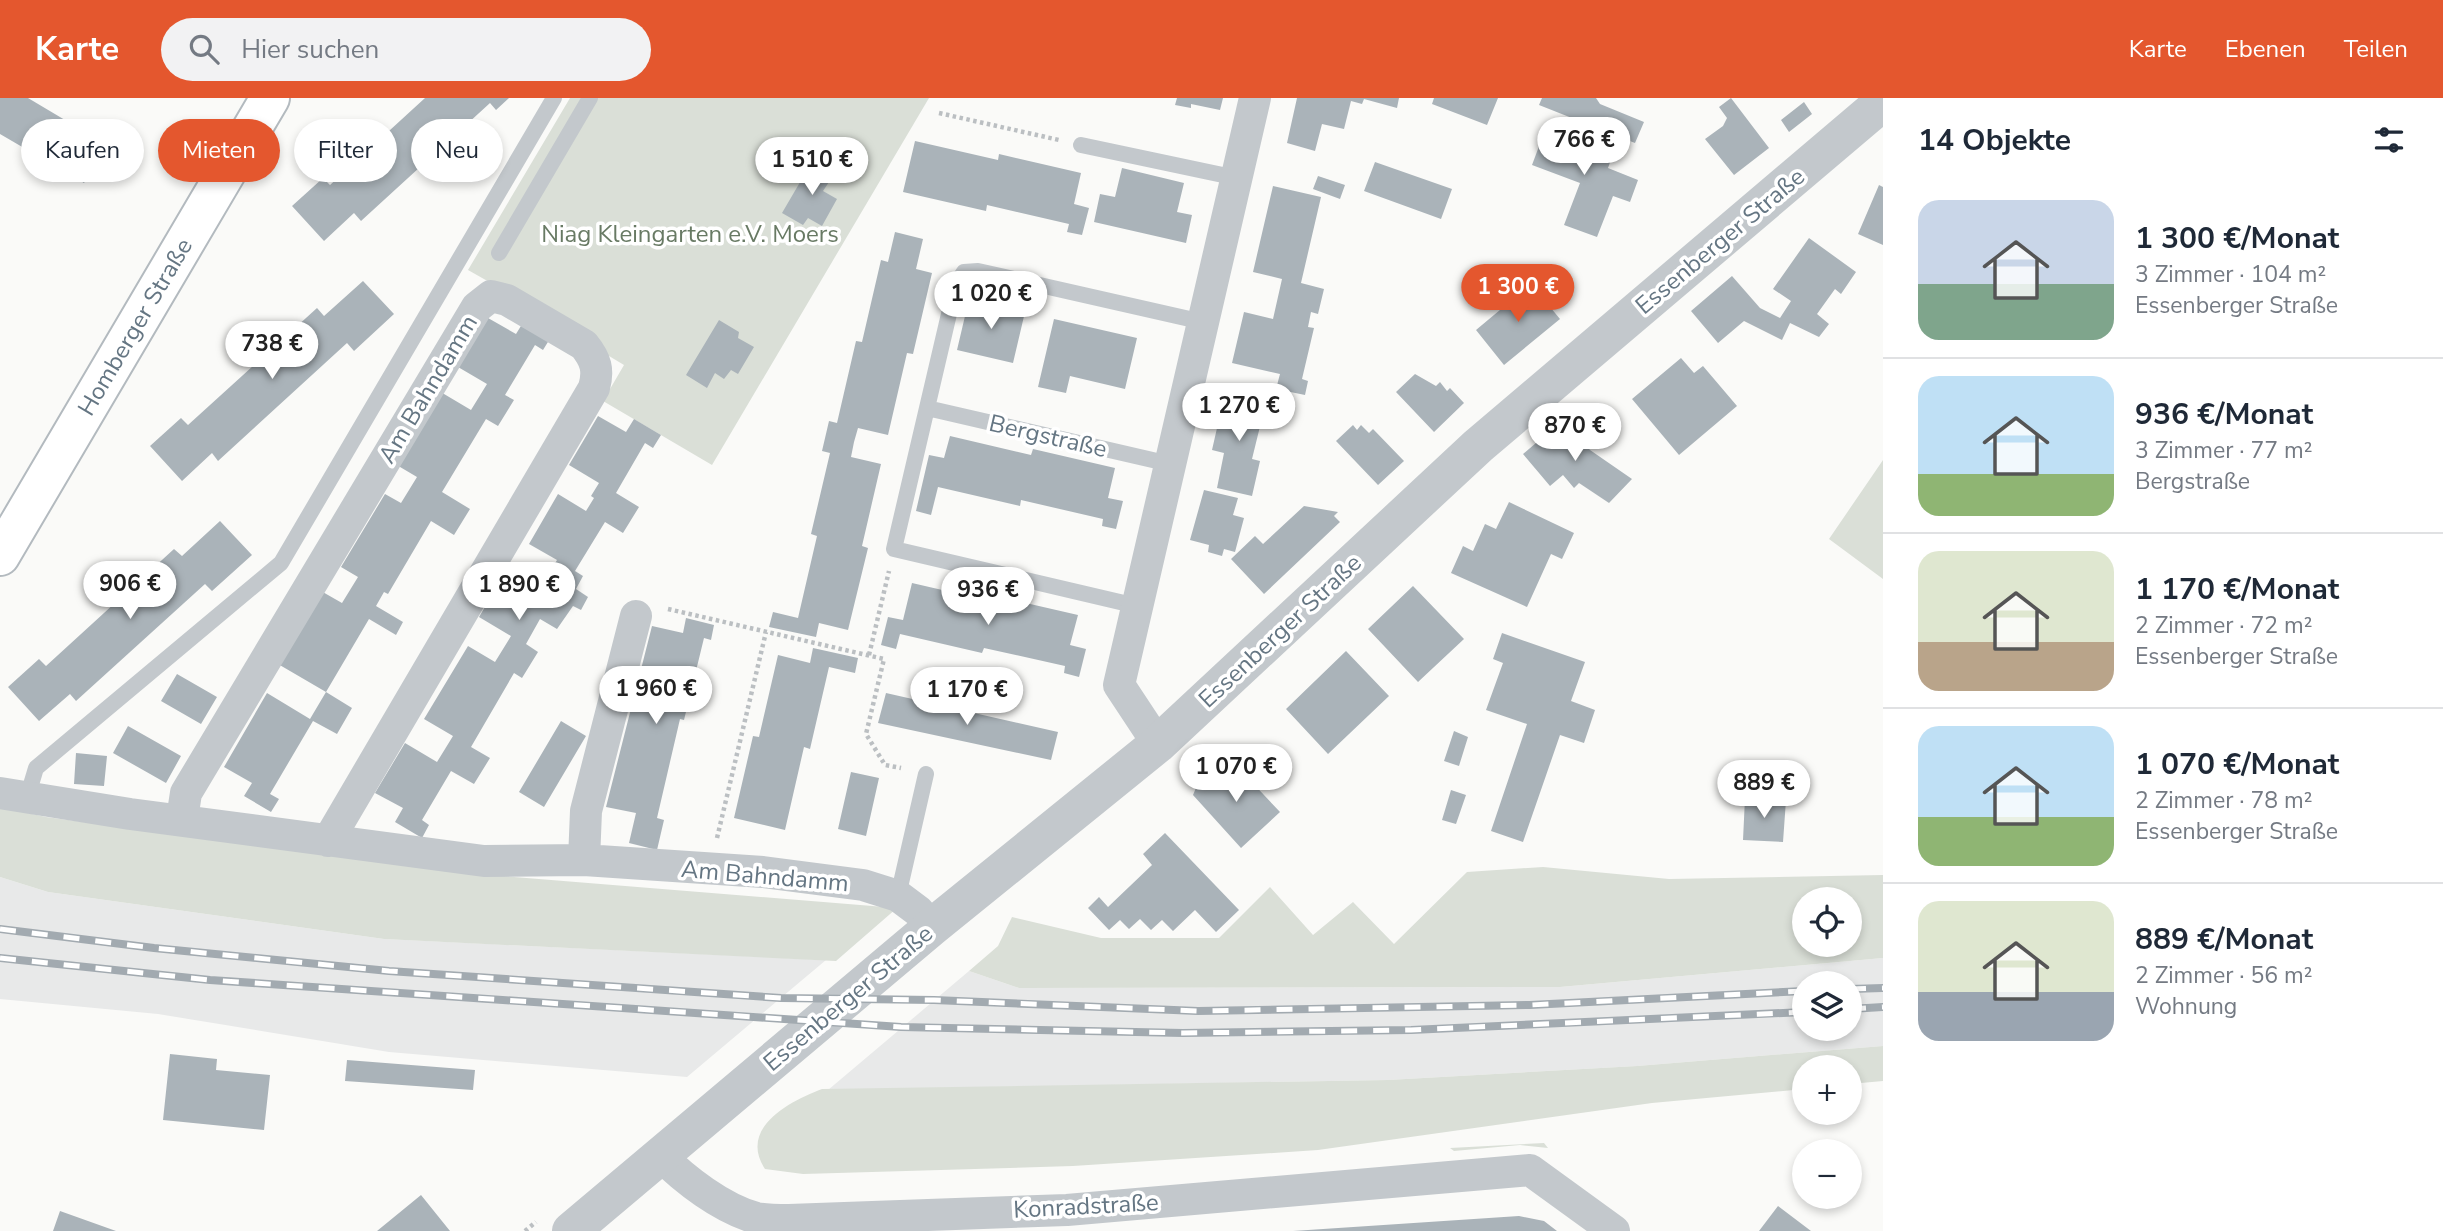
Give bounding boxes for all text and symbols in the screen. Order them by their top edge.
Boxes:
search box [161,18,651,81]
text: Karte [35,27,119,72]
icon: search [185,30,223,68]
text: Hier suchen [241,32,379,67]
text: Karte [2129,33,2187,65]
text: Ebenen [2225,33,2306,65]
text: Teilen [2344,33,2408,65]
pin: 766 € [1535,118,1633,177]
chip: Kaufen [21,119,144,182]
chip: Mieten [158,119,280,182]
chip: Filter [294,119,397,182]
chip: Neu [411,119,503,182]
text: 14 Objekte [1918,120,2071,161]
icon: filters [2370,121,2408,159]
text: 766 € [1553,124,1615,155]
pin: 1 510 € [747,138,877,197]
text: 1 510 € [771,144,853,175]
street label: Essenberger Straße [1629,161,1811,321]
park label: Niag Kleingarten e.V. Moers [541,218,839,250]
text: 1 300 €/Monat [2135,218,2339,259]
icon: home [1974,228,2058,312]
street label: Homberger Straße [70,232,200,422]
text: 3 Zimmer · 104 m² [2135,259,2326,290]
pin: 1 300 € [1453,264,1583,324]
text: 1 300 € [1477,271,1559,302]
pin: 1 020 € [926,272,1056,331]
text: 1 020 € [950,278,1032,309]
text: Essenberger Straße [2135,290,2338,321]
street label: Am Bahndamm [371,309,485,469]
pin: 738 € [223,322,321,381]
text: 738 € [241,328,303,359]
pin: 1 270 € [1174,384,1304,443]
text: 1 270 € [1198,390,1280,421]
text: 936 €/Monat [2135,394,2313,435]
pin: 870 € [1526,404,1624,463]
icon: home [1974,404,2058,488]
street label: Bergstraße [986,407,1110,465]
text: 870 € [1544,410,1606,441]
text: 3 Zimmer · 77 m² [2135,435,2312,466]
text: Bergstraße [2135,466,2250,497]
street label: Essenberger Straße [1192,547,1368,715]
pin: 906 € [81,561,179,621]
pin: 1 890 € [454,562,584,622]
text: 906 € [99,568,161,599]
pin: 936 € [939,568,1037,627]
text: 1 890 € [478,569,560,600]
text: 1 170 €/Monat [2135,569,2339,610]
text: 936 € [957,574,1019,605]
icon: home [1974,579,2058,663]
text: 2 Zimmer · 72 m² [2135,610,2312,641]
text: Essenberger Straße [2135,641,2338,672]
pin: 1 960 € [591,666,721,726]
pin: 1 170 € [902,668,1032,727]
text: 1 960 € [615,673,697,704]
text: 1 170 € [926,674,1008,705]
pin: 1 070 € [1171,744,1301,804]
text: 1 070 €/Monat [2135,744,2339,785]
text: 1 070 € [1195,751,1277,782]
icon: home [1974,754,2058,838]
pin: 889 € [1715,760,1813,820]
text: 889 € [1733,767,1795,798]
text: 2 Zimmer · 78 m² [2135,785,2312,816]
text: Essenberger Straße [2135,816,2338,847]
street label: Am Bahndamm [680,853,850,899]
map controls [1792,887,1862,1209]
button: locate [1792,887,1862,957]
street label: Essenberger Straße [757,918,939,1078]
text: 889 €/Monat [2135,919,2313,960]
icon: home [1974,929,2058,1013]
text: 2 Zimmer · 56 m² [2135,960,2312,991]
button: layers [1792,971,1862,1041]
text: Wohnung [2135,991,2237,1022]
button: + [1792,1055,1862,1125]
button: − [1792,1139,1862,1209]
street label: Konradstraße [1013,1186,1159,1226]

